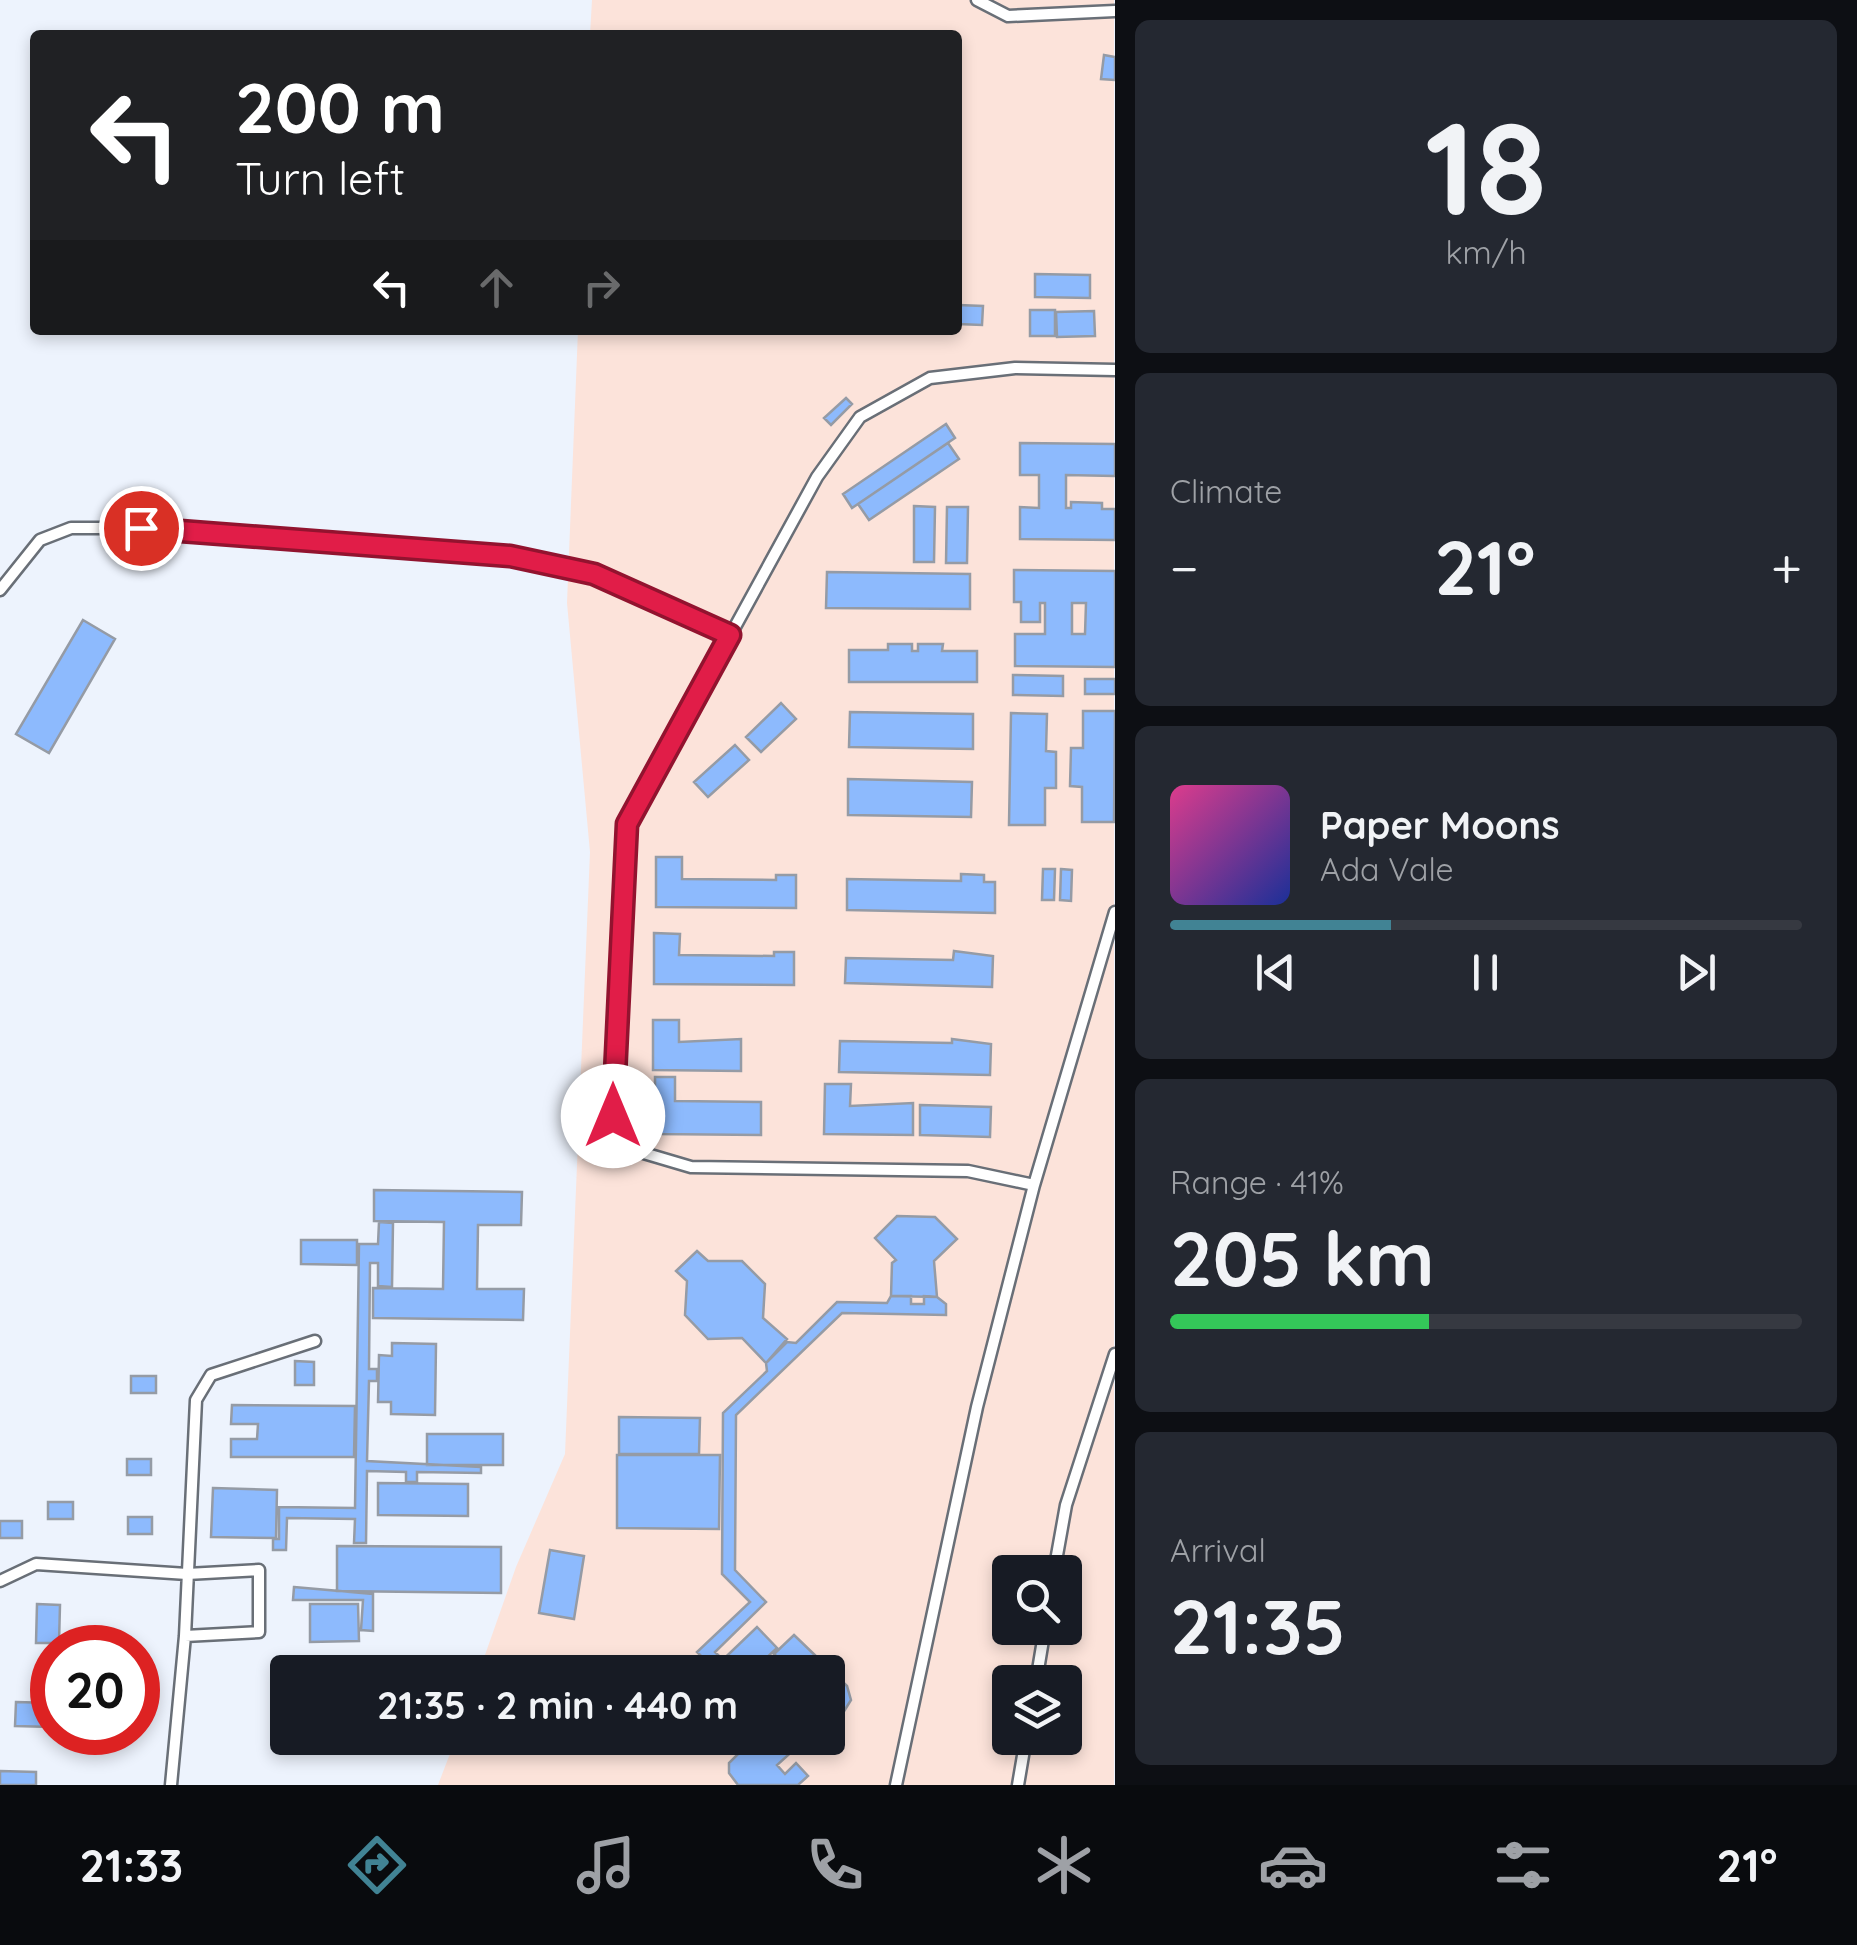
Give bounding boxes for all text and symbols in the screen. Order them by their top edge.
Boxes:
text: 200 m [235,63,445,151]
icon: left [70,70,200,200]
text: 18 [1425,85,1547,248]
text: Turn left [235,150,405,206]
text: km/h [1445,232,1527,272]
icon: left [364,260,419,315]
icon: ahead [469,260,524,315]
icon: right [574,260,629,315]
text: Climate [1170,471,1282,511]
pin [99,486,184,571]
icon: arrive [114,501,169,556]
text: 21° [1434,520,1535,614]
text: − [1170,533,1199,602]
text: + [1771,533,1802,602]
text: Paper Moons [1320,801,1560,849]
text: Ada Vale [1320,849,1454,889]
icon: previous [1248,945,1303,1000]
icon: pause [1458,945,1513,1000]
icon: next [1669,945,1724,1000]
position arrow [561,1064,665,1168]
text: Range · 41% [1170,1162,1344,1202]
text: 205 km [1170,1211,1435,1305]
text: Arrival [1170,1530,1266,1570]
map controls [992,1555,1082,1755]
button: search [992,1555,1082,1645]
text: 21:35 [1170,1579,1346,1673]
speed limit sign: 20 [30,1625,160,1755]
button: layers [992,1665,1082,1755]
text: 21:35 · 2 min · 440 m [377,1681,738,1729]
icon: directions [342,1830,412,1900]
icon: music [571,1830,641,1900]
icon: phone [800,1830,870,1900]
icon: climate [1029,1830,1099,1900]
icon: car [1258,1830,1328,1900]
icon: filters [1488,1830,1558,1900]
text: 21:33 [80,1837,183,1893]
text: 21° [1717,1837,1777,1893]

